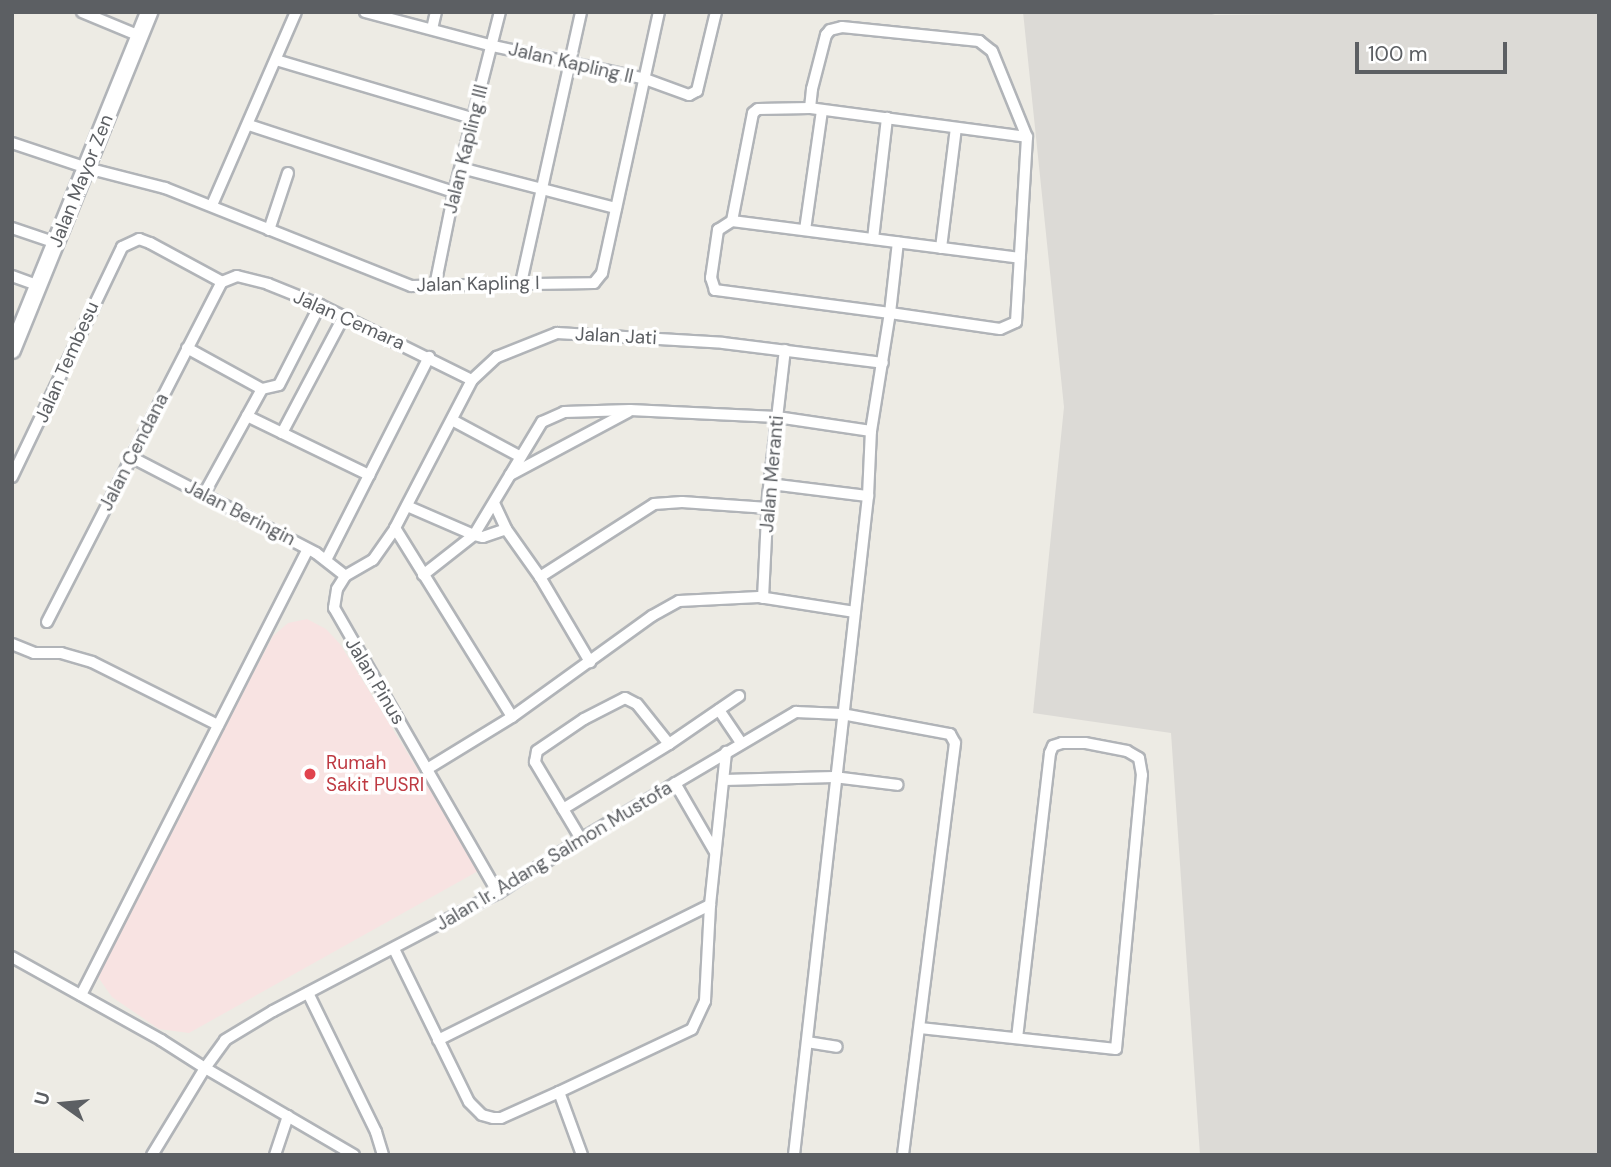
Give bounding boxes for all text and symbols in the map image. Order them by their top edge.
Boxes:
scale bar [1359,28,1511,72]
street label: Jalan Kapling II [506,38,636,88]
text: 100 m [1368,40,1428,68]
street label: Jalan Kapling III [439,82,493,216]
street label: Jalan Mayor Zen [44,111,118,251]
street label: Jalan Kapling I [416,272,540,296]
street label: Jalan Cemara [290,285,408,355]
street label: Jalan Tembesu [30,298,104,426]
street label: Jalan Jati [574,322,658,350]
street label: Jalan Cendana [95,389,173,515]
street label: Jalan Meranti [756,415,788,533]
street label: Jalan Beringin [181,475,299,551]
street label: Jalan Pinus [340,633,410,729]
place label: Rumah Sakit PUSRI [326,752,424,796]
marker: Rumah Sakit PUSRI [300,764,320,784]
street label: Jalan Ir. Adang Salmon Mustofa [432,776,676,936]
north arrow [28,1069,98,1139]
text: U [28,1089,56,1108]

